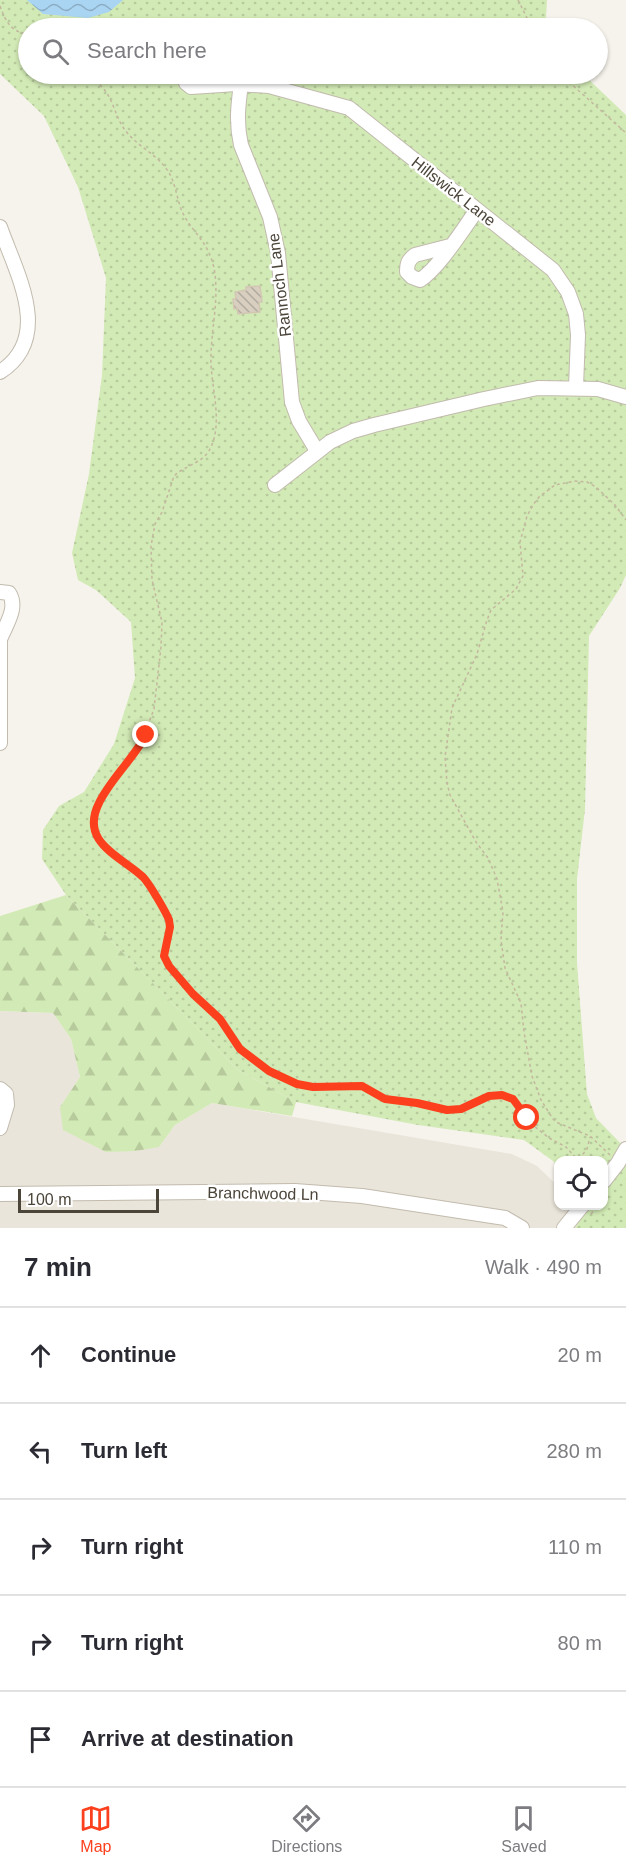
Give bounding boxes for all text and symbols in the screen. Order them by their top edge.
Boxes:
search box [18,18,608,84]
icon: search [39,35,72,68]
text: Search here [87,38,207,63]
street label: Hillswick Lane [409,153,499,229]
street label: Rannoch Lane [265,232,294,338]
route end [132,721,158,747]
route start [513,1104,539,1130]
map controls [554,1156,608,1210]
button: locate [554,1156,608,1210]
street label: Branchwood Ln [207,1184,319,1203]
scale bar [18,1186,159,1214]
text: 100 m [27,1191,71,1208]
text: 7 min [24,1252,92,1282]
text: Walk · 490 m [485,1256,602,1278]
icon: ahead [24,1339,57,1372]
text: Continue [81,1342,176,1367]
text: 20 m [558,1344,602,1366]
icon: left [24,1435,57,1468]
text: Turn left [81,1438,167,1463]
text: 280 m [546,1440,602,1462]
icon: right [24,1531,57,1564]
text: Turn right [81,1534,183,1559]
text: 110 m [548,1536,602,1558]
icon: right [24,1627,57,1660]
text: Turn right [81,1630,183,1655]
text: 80 m [558,1632,602,1654]
icon: arrive [24,1723,57,1756]
text: Arrive at destination [81,1726,294,1751]
tab: Map [79,1802,112,1856]
tab: Directions [271,1802,342,1856]
tab: Saved [501,1802,547,1856]

